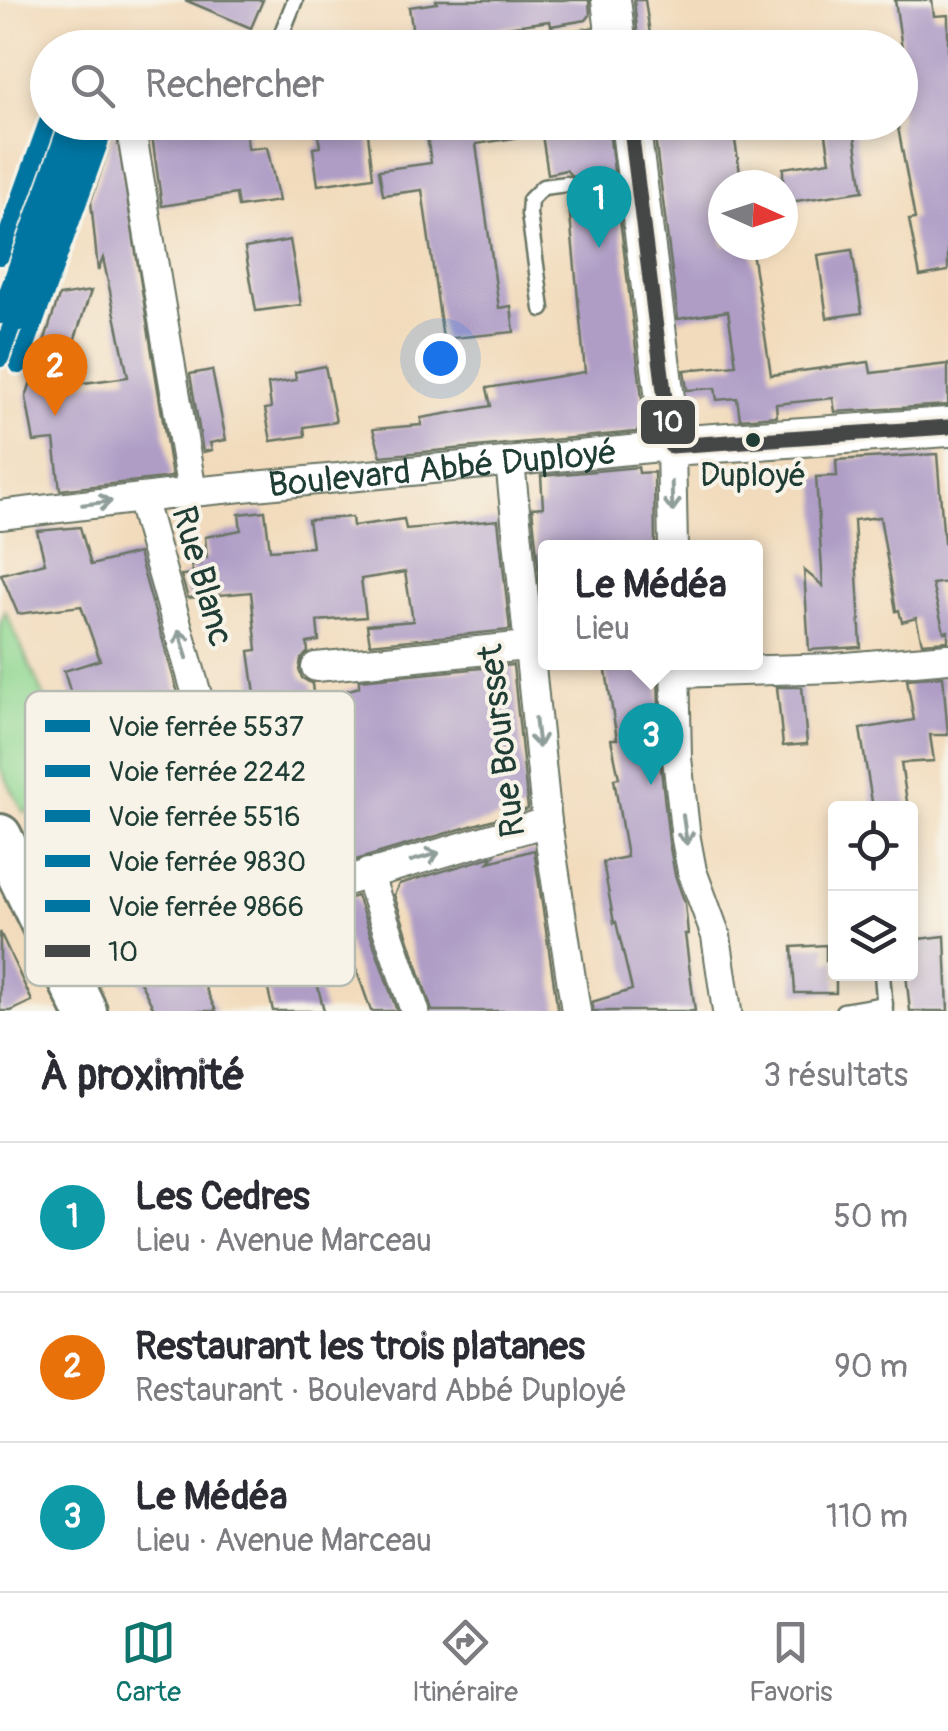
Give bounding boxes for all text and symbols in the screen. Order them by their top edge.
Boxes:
search box [30,30,918,140]
icon: search [65,58,120,113]
text: Rechercher [145,61,325,109]
pin: 1 [566,166,632,248]
north arrow [708,170,798,260]
your location [415,333,466,384]
pin: 2 [22,334,88,416]
line badge: 10 [639,398,697,446]
text: 10 [653,405,683,440]
street label: Boulevard Abbé Duployé [266,430,619,508]
marker: Duployé [743,430,763,450]
place label: Duployé [700,456,806,496]
one-way arrow [662,480,682,512]
one-way arrow [80,493,112,512]
street label: Rue Blanc [161,501,243,651]
popup [538,540,763,670]
text: Le Médéa [574,561,727,609]
text: Lieu [574,609,630,649]
one-way arrow [173,629,191,660]
street label: Rue Boursset [468,641,536,840]
legend [25,691,355,986]
pin: 3 [618,702,684,785]
text: Voie ferrée 5537 [108,710,304,745]
one-way arrow [528,716,547,749]
text: Voie ferrée 2242 [108,755,306,790]
text: Voie ferrée 5516 [108,800,301,835]
map controls [828,801,918,981]
button: locate [828,801,918,891]
one-way arrow [676,813,695,845]
text: Voie ferrée 9830 [108,845,306,880]
one-way arrow [409,847,440,865]
text: Voie ferrée 9866 [108,890,304,925]
button: layers [828,891,918,981]
text: 10 [108,935,138,970]
text: À proximité [40,1050,245,1102]
text: 3 résultats [763,1056,908,1096]
text: Les Cedres [135,1173,310,1221]
text: 1 [66,1197,79,1237]
text: 50 m [833,1197,908,1237]
text: Lieu · Avenue Marceau [135,1221,432,1261]
text: Restaurant les trois platanes [135,1323,585,1371]
text: 2 [64,1347,81,1387]
text: 90 m [834,1347,908,1387]
text: Restaurant · Boulevard Abbé Duployé [135,1371,627,1411]
text: Le Médéa [135,1473,288,1521]
text: 3 [64,1497,81,1537]
text: 110 m [826,1497,908,1537]
text: Lieu · Avenue Marceau [135,1521,432,1561]
tab: Carte [116,1615,181,1710]
tab: Itinéraire [412,1615,518,1710]
tab: Favoris [749,1615,832,1710]

